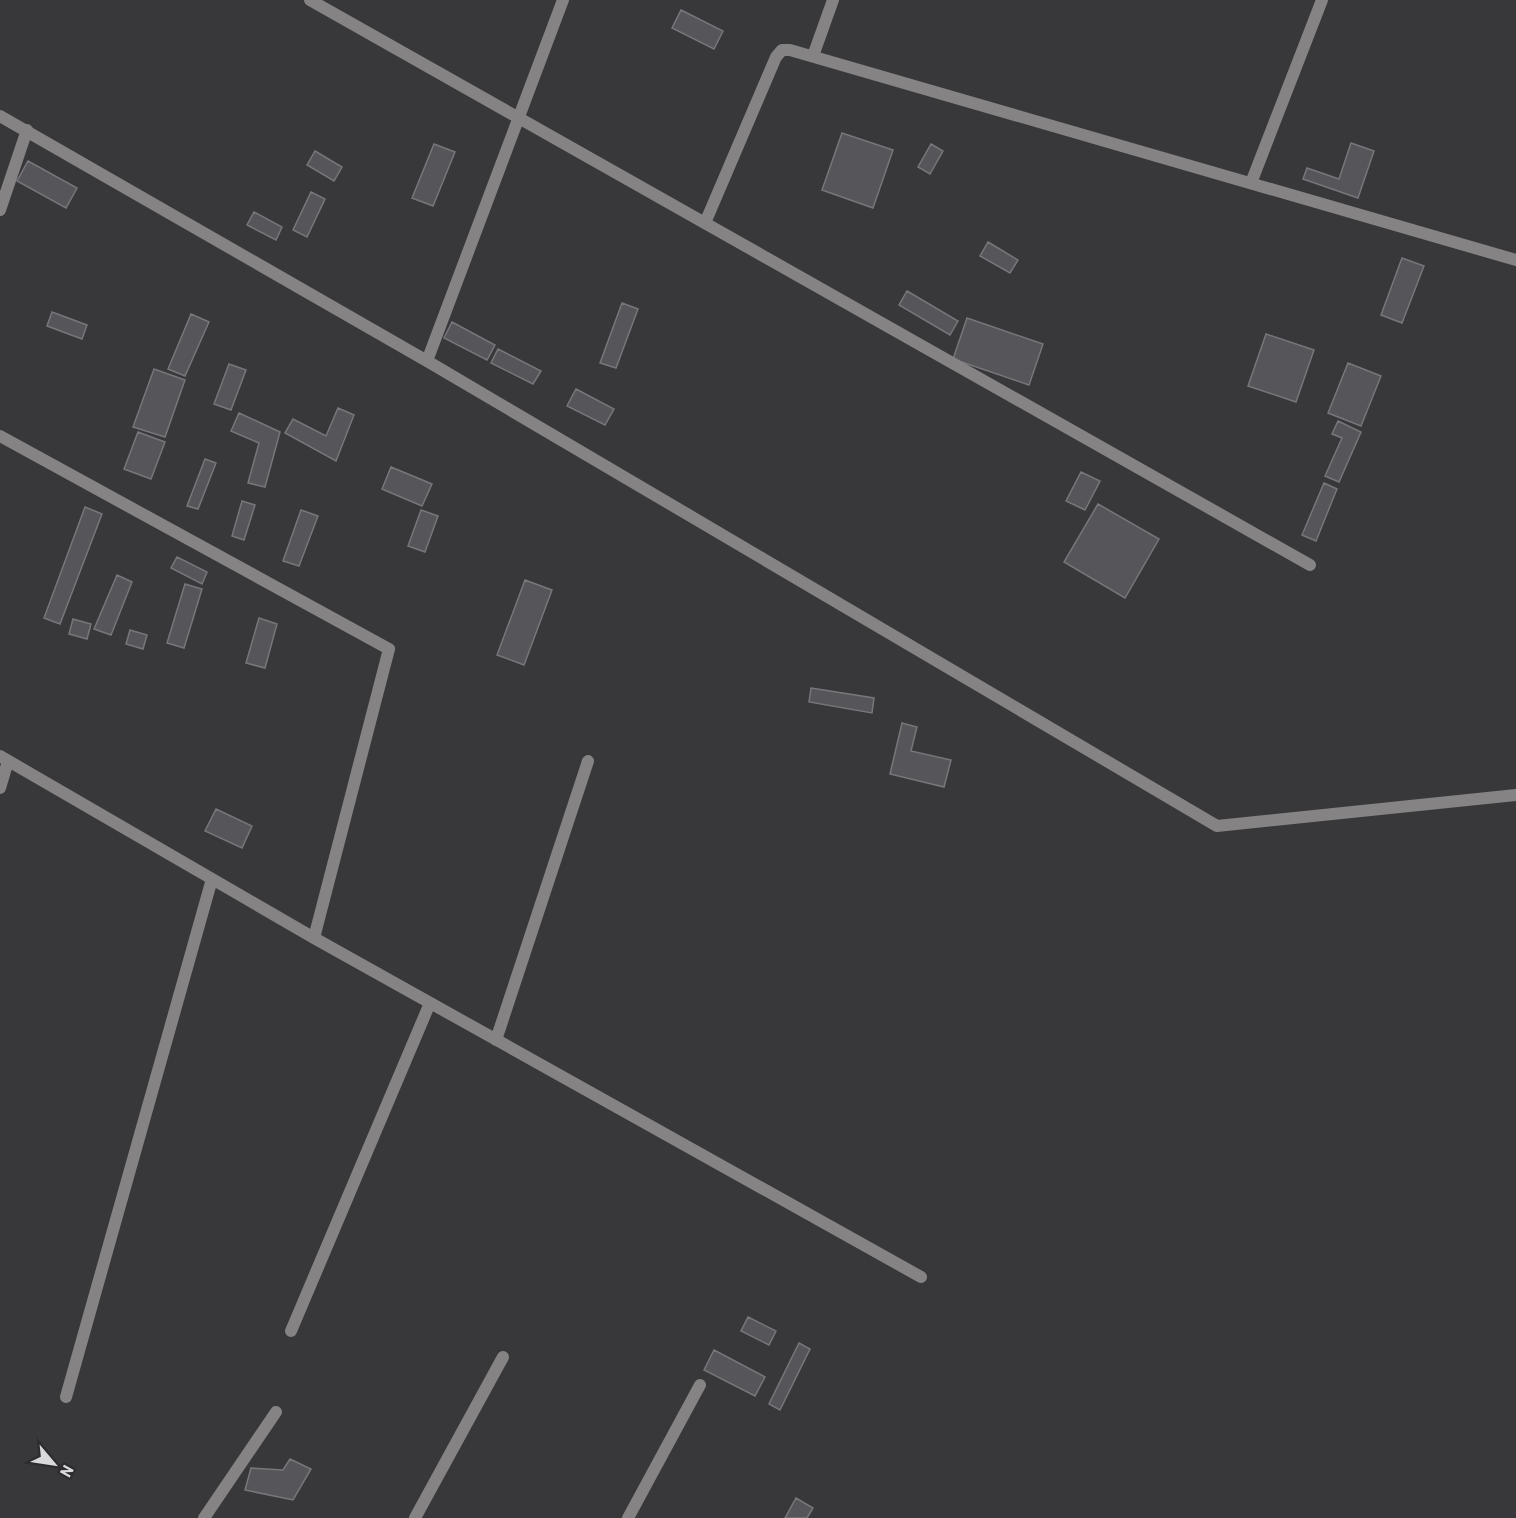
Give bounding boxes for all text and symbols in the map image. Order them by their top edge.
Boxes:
north arrow [24,1434,84,1494]
text: N [57,1462,78,1481]

